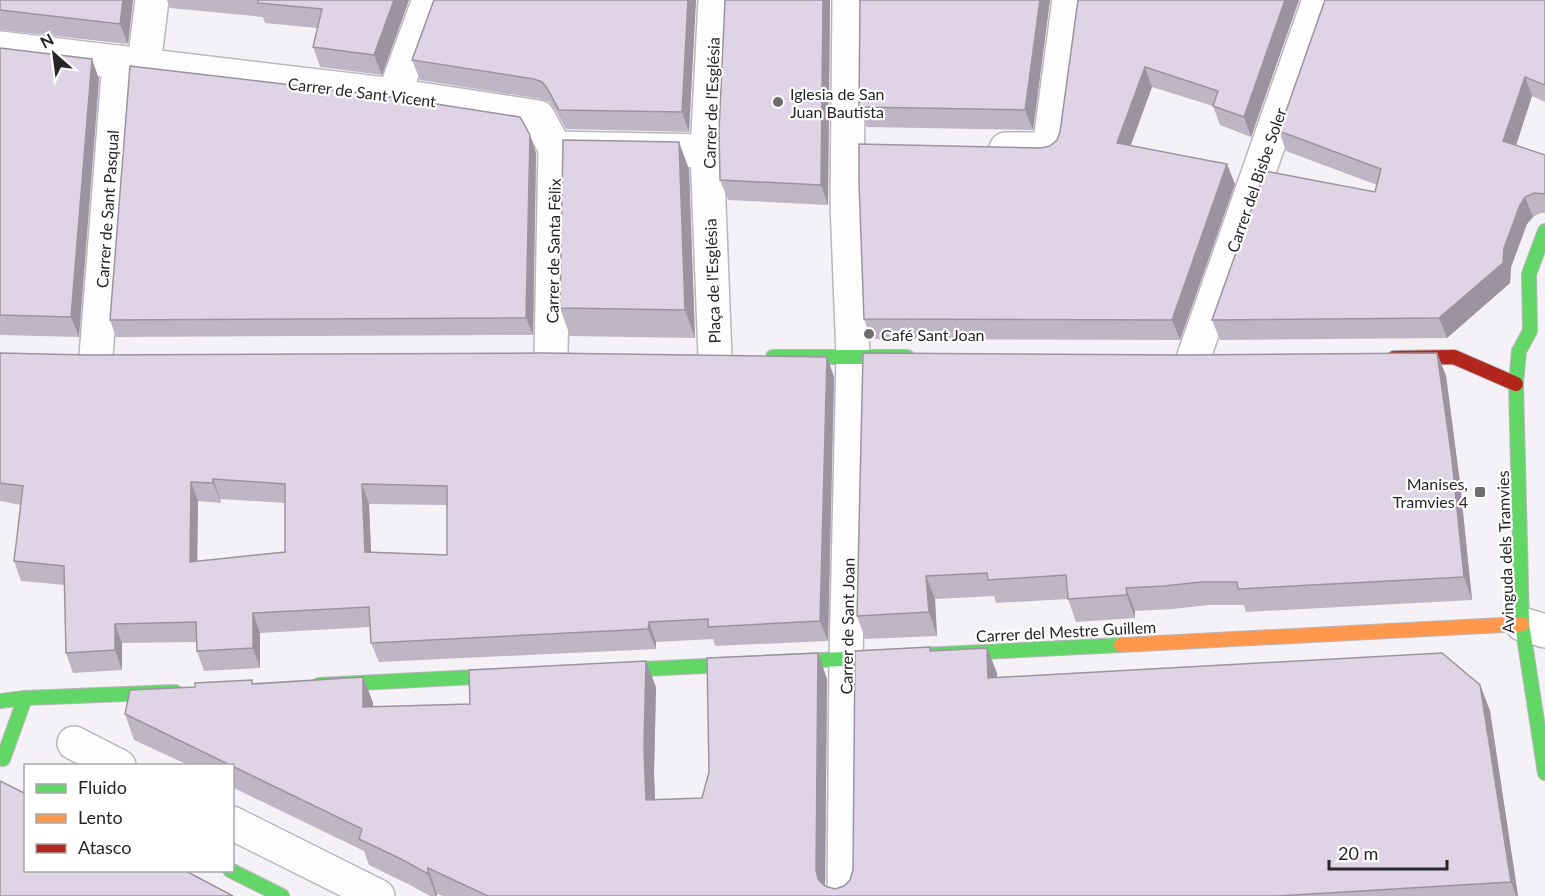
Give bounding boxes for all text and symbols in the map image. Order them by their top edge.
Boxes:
north arrow [24,24,84,84]
text: N [37,29,57,52]
street label: Carrer de l'Església [699,37,723,169]
street label: Carrer de Sant Vicent [287,73,437,111]
place label: Iglesia de San Juan Bautista [790,84,885,121]
marker: Iglesia de San Juan Bautista [771,95,785,109]
street label: Carrer del Bisbe Soler [1222,105,1290,255]
street label: Carrer de Sant Pasqual [92,129,122,289]
street label: Carrer de Santa Fèlix [542,178,564,324]
street label: Plaça de l'Església [700,218,724,344]
place label: Café Sant Joan [881,325,985,344]
marker: Café Sant Joan [862,327,876,341]
street label: Avinguda dels Tramvies [1493,470,1517,634]
place label: Manises, Tramvies 4 [1393,474,1468,511]
marker: Manises, Tramvies 4 [1473,485,1487,499]
street label: Carrer de Sant Joan [836,558,858,694]
street label: Carrer del Mestre Guillem [975,617,1157,645]
legend [24,764,234,872]
text: Fluido [78,776,127,798]
text: Lento [78,806,123,828]
scale bar [1329,833,1448,871]
text: Atasco [78,836,131,858]
text: 20 m [1338,842,1378,864]

